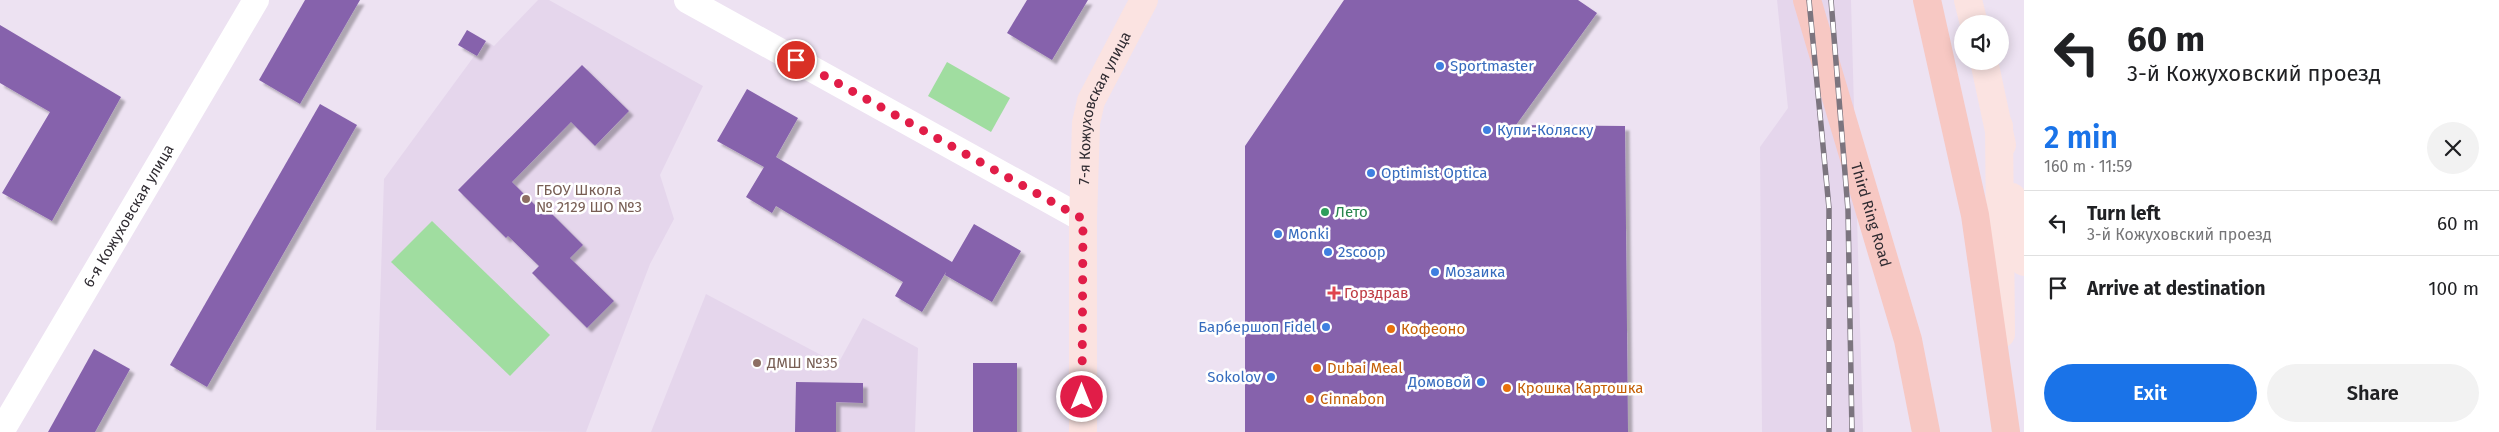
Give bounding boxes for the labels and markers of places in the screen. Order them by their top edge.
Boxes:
pin [775,39,817,81]
place label: Sportmaster [1450,57,1534,75]
marker: Sportmaster [1434,60,1446,72]
place label: Купи-Коляску [1497,121,1594,139]
marker: Купи-Коляску [1481,124,1493,136]
place label: Optimist Optica [1381,164,1488,182]
marker: Optimist Optica [1365,167,1377,179]
place label: ГБОУ Школа № 2129 ШО №3 [536,181,642,216]
marker: ГБОУ Школа № 2129 ШО №3 [520,193,532,205]
place label: Лето [1335,203,1368,221]
marker: Лето [1319,206,1331,218]
place label: Monki [1288,225,1329,243]
marker: Monki [1272,228,1284,240]
place label: 2scoop [1338,243,1386,261]
marker: 2scoop [1322,246,1334,258]
place label: Мозаика [1445,263,1505,281]
marker: Мозаика [1429,266,1441,278]
place label: Горздрав [1344,284,1409,302]
marker: Горздрав [1328,287,1340,299]
place label: Барбершоп Fidel [1198,318,1317,336]
place label: Кофеоно [1401,320,1465,338]
marker: Барбершоп Fidel [1320,321,1332,333]
marker: Кофеоно [1385,323,1397,335]
place label: ДМШ №35 [766,354,838,372]
marker: ДМШ №35 [751,357,763,369]
place label: Dubai Meal [1327,359,1403,377]
marker: Dubai Meal [1311,362,1323,374]
place label: Sokolov [1207,368,1262,386]
marker: Sokolov [1265,371,1277,383]
place label: Домовой [1407,373,1471,391]
marker: Домовой [1475,376,1487,388]
place label: Крошка Картошка [1517,379,1643,397]
marker: Крошка Картошка [1501,382,1513,394]
place label: Cinnabon [1320,390,1385,408]
marker: Cinnabon [1304,393,1316,405]

